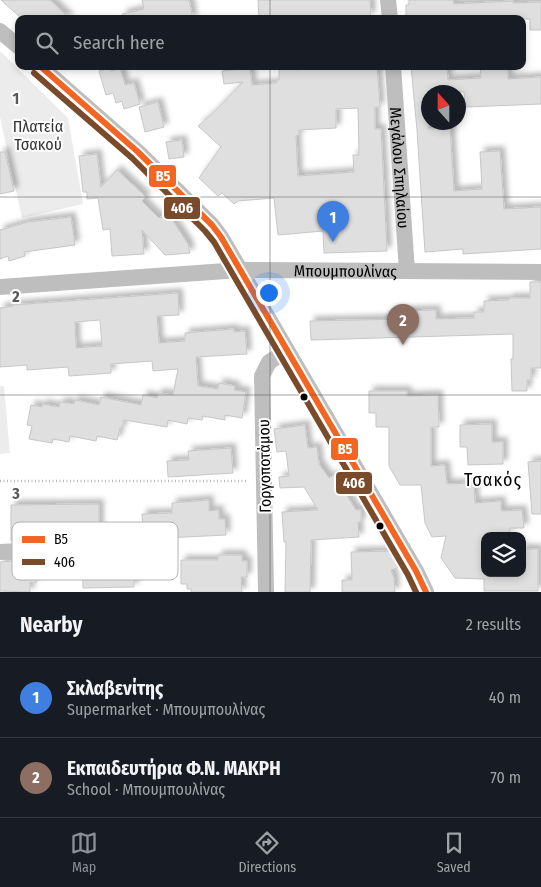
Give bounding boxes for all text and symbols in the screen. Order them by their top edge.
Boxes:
search box [15,15,526,70]
icon: search [33,29,61,57]
text: Search here [73,31,165,54]
north arrow [421,85,466,130]
text: 1 [13,89,19,108]
street label: Μεγάλου Σπηλαίου [386,107,413,229]
park label: Πλατεία Τσακού [13,117,63,154]
line badge: Β5 [148,164,177,188]
text: Β5 [156,168,170,185]
line badge: 406 [163,196,201,220]
text: 406 [171,200,193,217]
pin: 1 [317,201,349,242]
street label: Μπουμπουλίνας [294,261,397,281]
your location [256,280,282,306]
text: 2 [11,287,20,306]
pin: 2 [387,304,419,345]
unlabelled marker [299,392,309,402]
street label: Γοργοποτάμου [254,419,275,513]
line badge: Β5 [330,437,359,461]
text: Β5 [338,441,352,458]
district label: Τσακός [464,469,522,491]
line badge: 406 [335,471,373,495]
text: 406 [343,475,365,492]
text: 3 [11,484,20,503]
unlabelled marker [375,521,385,531]
legend [12,522,178,580]
text: Β5 [54,531,68,548]
map controls [481,532,526,577]
button: layers [481,532,526,577]
text: 406 [54,554,75,571]
text: Nearby [20,612,82,638]
text: 2 results [466,615,521,634]
text: Σκλαβενίτης [67,677,163,700]
text: 1 [33,688,39,707]
text: 40 m [489,688,521,707]
text: Supermarket · Μπουμπουλίνας [67,700,265,719]
text: Εκπαιδευτήρια Φ.Ν. ΜΑΚΡΗ [67,757,281,780]
text: 2 [32,768,40,787]
text: 70 m [490,768,521,787]
text: School · Μπουμπουλίνας [67,780,225,799]
tab: Map [70,829,98,876]
tab: Directions [238,829,296,876]
tab: Saved [437,829,471,876]

